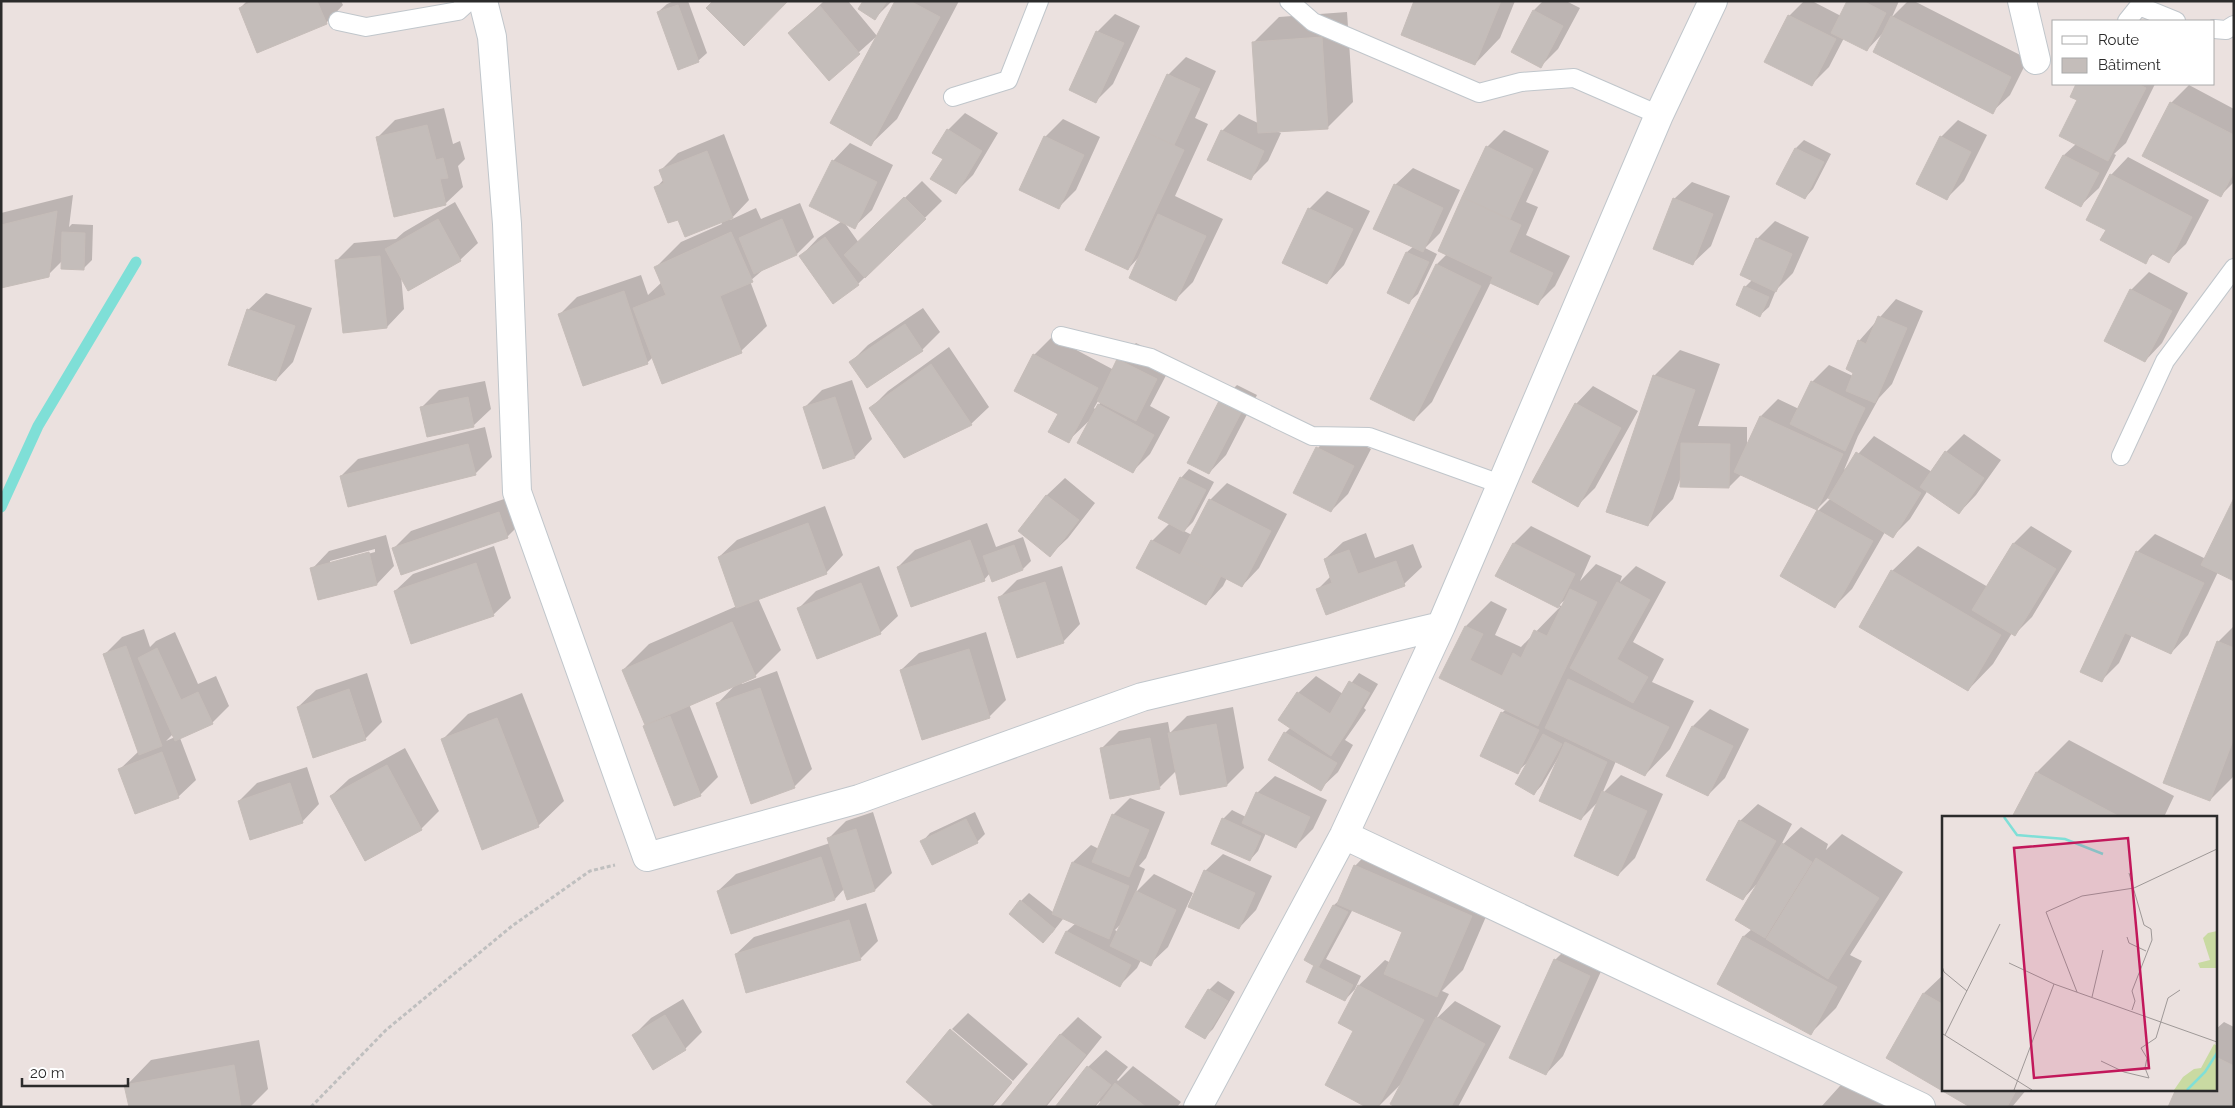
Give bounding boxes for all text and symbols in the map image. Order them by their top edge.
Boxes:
legend [2052,20,2215,85]
text: Route [2098,31,2139,49]
text: Bâtiment [2098,56,2161,74]
inset map [1942,816,2218,1090]
scale bar [22,1056,129,1088]
text: 20 m [30,1064,65,1082]

